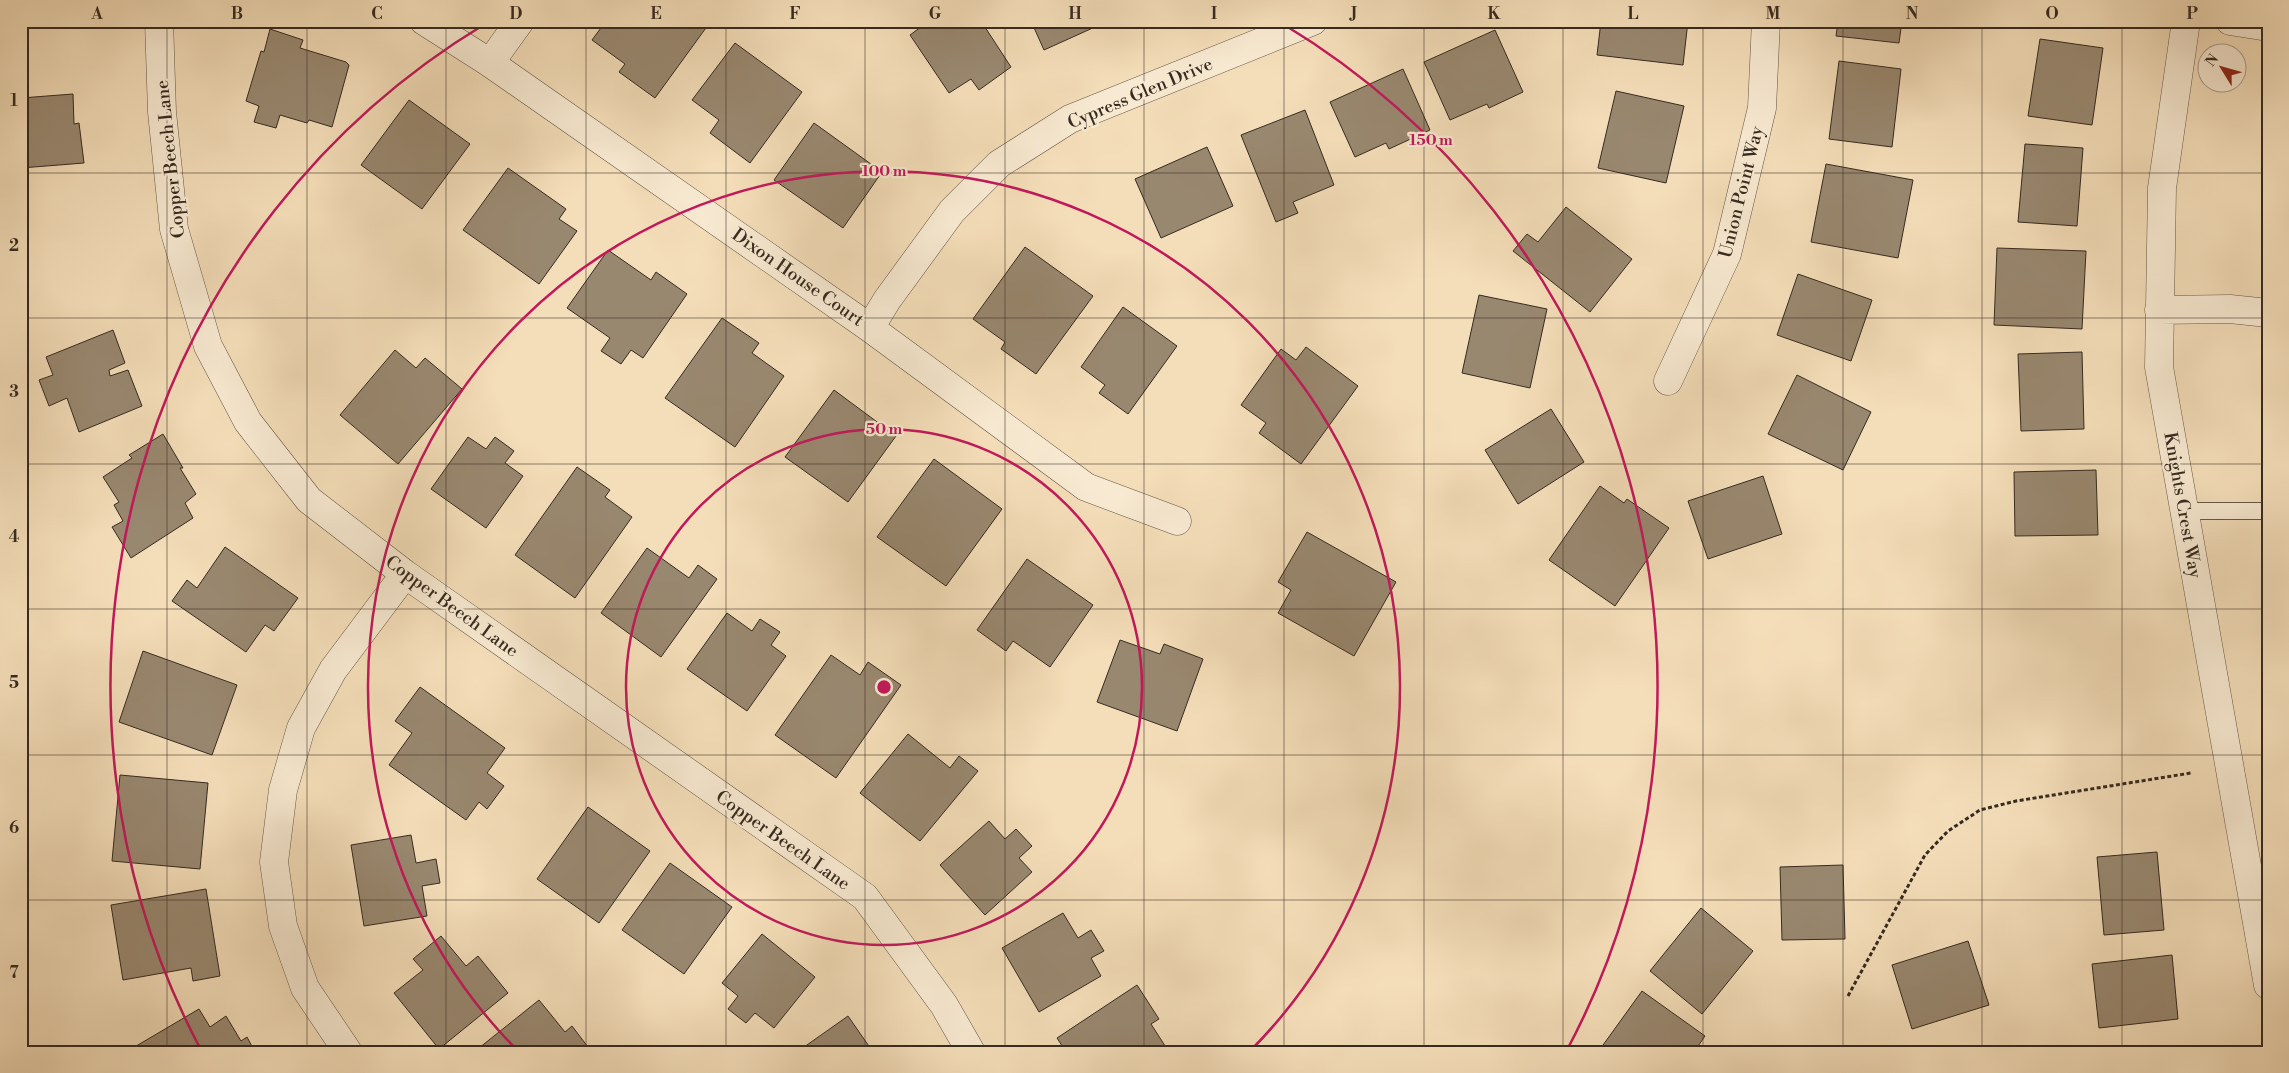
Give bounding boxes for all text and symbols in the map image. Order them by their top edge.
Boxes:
text: A [90,4,103,24]
text: B [231,4,243,24]
text: C [371,4,383,24]
text: D [510,4,523,24]
text: E [650,4,662,24]
text: F [789,4,801,24]
text: G [929,4,942,24]
text: H [1068,4,1082,24]
text: I [1211,4,1217,24]
text: J [1349,4,1357,24]
text: K [1488,4,1502,24]
text: L [1628,4,1639,24]
text: M [1766,4,1781,24]
text: N [1906,4,1919,24]
text: O [2045,4,2059,24]
text: P [2186,4,2198,24]
north arrow [2196,42,2246,92]
text: N [2202,51,2223,71]
street label: Cypress Glen Drive [1064,53,1216,134]
street label: Copper Beech Lane [151,79,190,239]
text: 1 [10,91,18,111]
street label: Union Point Way [1714,124,1769,260]
text: 150 m [1409,131,1453,150]
text: 100 m [862,162,907,181]
street label: Dixon House Court [727,223,869,332]
text: 2 [9,236,19,256]
text: 3 [9,382,19,402]
text: 50 m [866,420,902,439]
street label: Knights Crest Way [2158,430,2207,580]
text: 4 [9,527,20,547]
street label: Copper Beech Lane [381,550,523,662]
text: 5 [9,673,19,693]
centre of rings [875,678,893,696]
street label: Copper Beech Lane [711,785,854,895]
text: 6 [9,818,19,838]
text: 7 [9,963,19,983]

